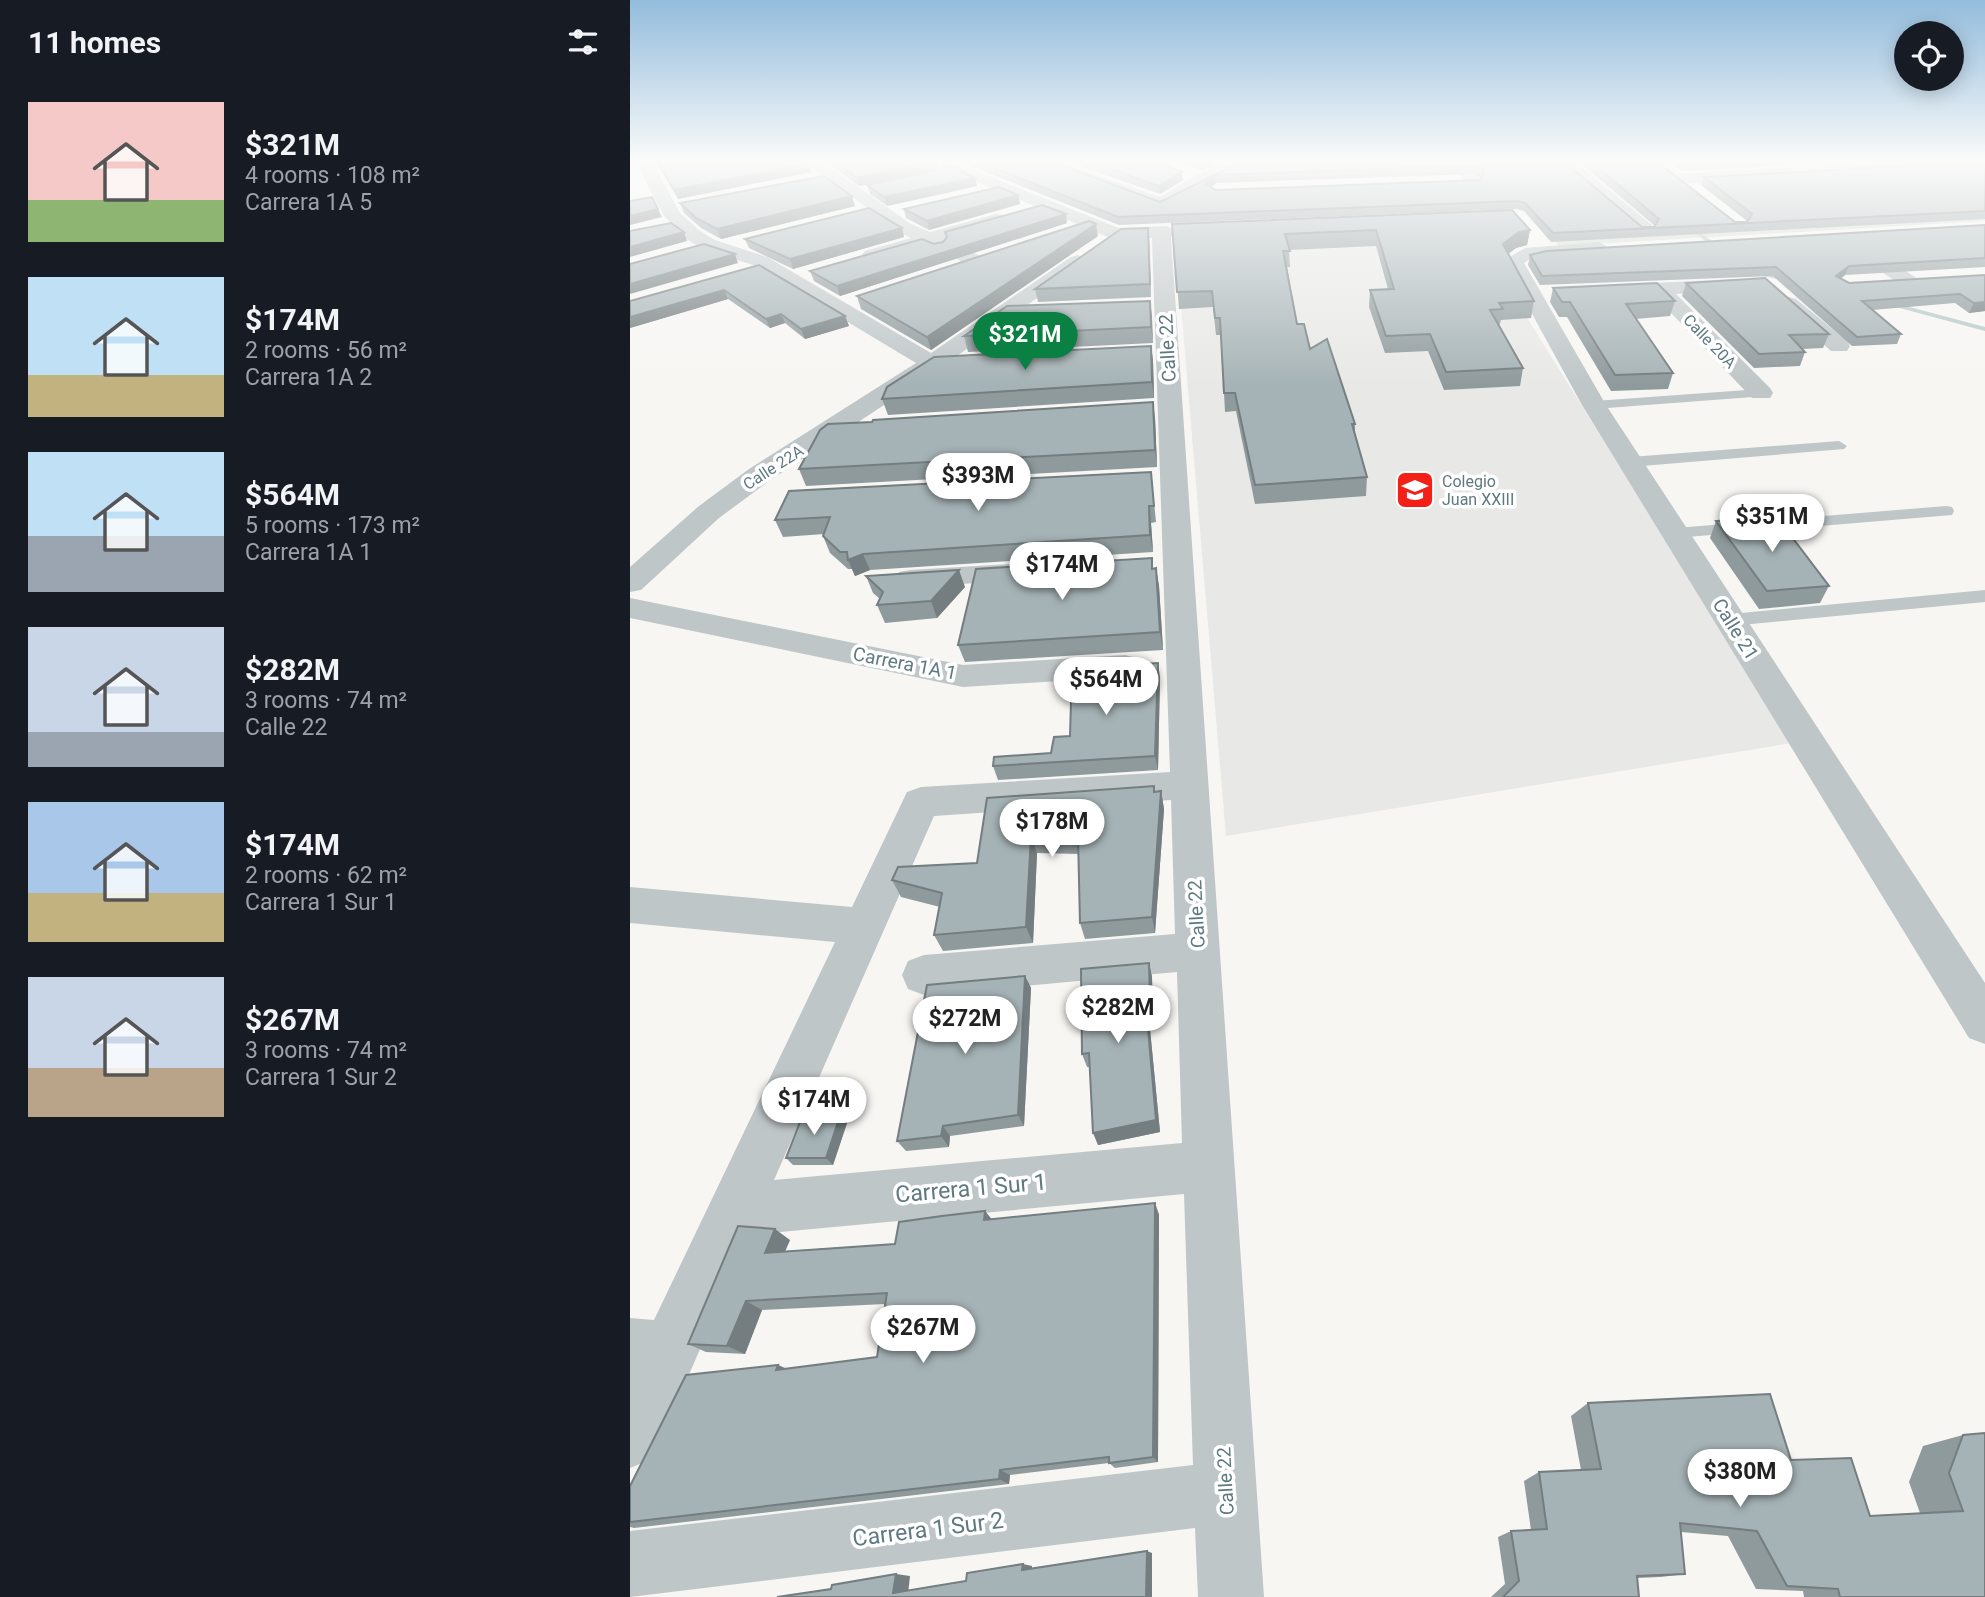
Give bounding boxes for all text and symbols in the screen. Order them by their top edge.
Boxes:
map controls [1894,21,1964,91]
button: locate [1894,21,1964,91]
icon: filters [564,23,602,61]
text: 11 homes [28,25,161,60]
text: $321M [245,127,340,162]
icon: home [84,130,168,214]
text: 4 rooms · 108 m² [245,162,420,189]
text: Carrera 1A 5 [245,189,372,216]
text: $174M [245,302,340,337]
icon: home [84,305,168,389]
street label: Calle 20A [1679,310,1740,373]
pin: $321M [976,312,1074,372]
street label: Calle 22 [1154,313,1181,383]
text: $321M [989,321,1061,348]
text: 2 rooms · 56 m² [245,337,407,364]
text: Carrera 1A 2 [245,364,372,391]
street label: Calle 22A [740,441,807,494]
pin: $393M [929,454,1027,513]
text: $393M [942,462,1014,489]
school or university icon: Colegio Juan XXIII [1394,469,1436,511]
place label: Colegio Juan XXIII [1442,472,1514,509]
text: $564M [245,477,340,512]
icon: home [84,480,168,564]
pin: $351M [1723,494,1821,554]
text: $351M [1736,503,1808,530]
text: 5 rooms · 173 m² [245,512,420,539]
text: Carrera 1A 1 [245,539,372,566]
pin: $174M [1013,542,1111,602]
text: $174M [1026,551,1098,578]
street label: Calle 21 [1708,594,1763,664]
street label: Carrera 1A 1 [851,642,959,685]
text: $282M [245,652,340,687]
icon: home [84,655,168,739]
pin: $564M [1057,658,1155,717]
text: $564M [1070,666,1142,693]
text: 3 rooms · 74 m² [245,687,407,714]
text: Calle 22 [245,714,327,741]
pin: $178M [1003,800,1101,859]
text: $178M [1016,808,1088,835]
text: $174M [245,827,340,862]
icon: home [84,830,168,914]
text: 2 rooms · 62 m² [245,862,407,889]
street label: Calle 22 [1183,879,1210,949]
text: Carrera 1 Sur 1 [245,889,397,916]
pin: $282M [1069,986,1167,1045]
text: $282M [1082,994,1154,1021]
pin: $272M [916,996,1014,1056]
text: $267M [245,1002,340,1037]
icon: home [84,1005,168,1089]
text: $272M [929,1005,1001,1032]
text: 3 rooms · 74 m² [245,1037,407,1064]
text: Carrera 1 Sur 2 [245,1064,397,1091]
pin: $174M [765,1078,863,1137]
text: $174M [778,1086,850,1113]
street label: Carrera 1 Sur 1 [894,1168,1048,1209]
pin: $267M [874,1306,972,1365]
text: $267M [887,1314,959,1341]
street label: Calle 22 [1212,1446,1239,1516]
pin: $380M [1691,1450,1789,1509]
text: $380M [1704,1458,1776,1485]
street label: Carrera 1 Sur 2 [851,1507,1005,1552]

